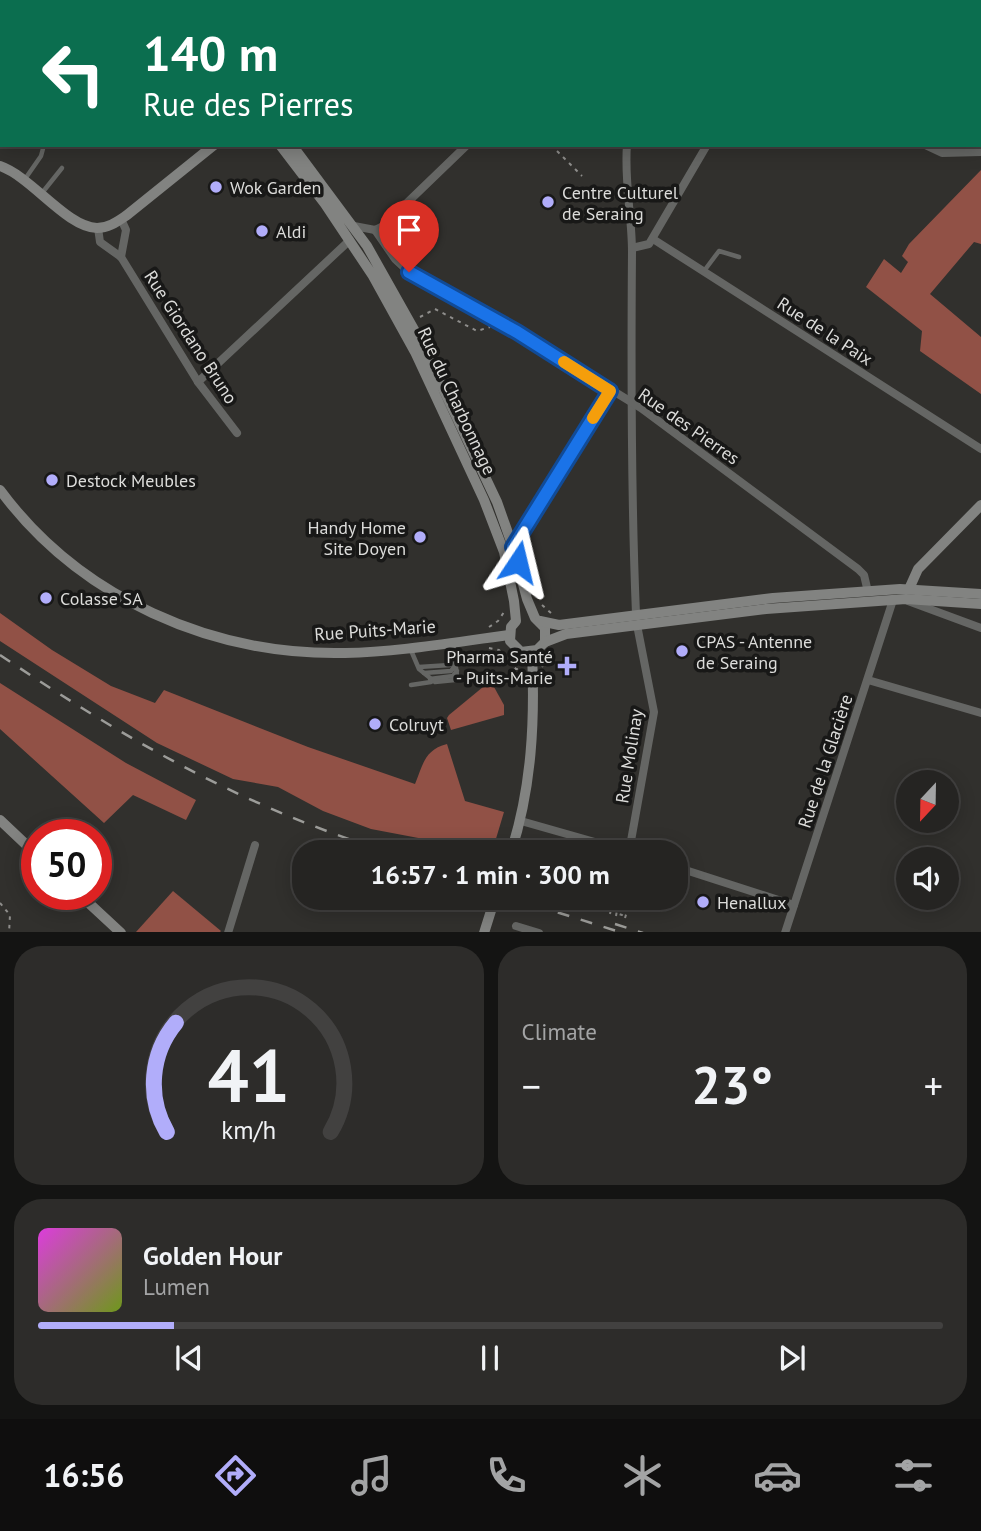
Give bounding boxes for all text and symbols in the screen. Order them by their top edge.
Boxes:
text: 140 m [143,21,278,85]
icon: left [28,28,119,119]
text: Rue des Pierres [143,83,353,125]
place label: Wok Garden [230,176,321,199]
marker: Wok Garden [208,179,224,195]
place label: Centre Culturel de Seraing [562,181,679,225]
marker: Centre Culturel de Seraing [540,194,556,210]
pin [379,200,439,272]
icon: arrive [390,211,428,249]
place label: Aldi [276,220,306,243]
marker: Aldi [254,223,270,239]
street label: Rue Giordano Bruno [139,266,243,408]
street label: Rue de la Paix [773,292,877,370]
street label: Rue du Charbonnage [413,323,501,479]
street label: Rue des Pierres [634,383,744,469]
place label: Destock Meubles [66,469,196,492]
marker: Destock Meubles [44,472,60,488]
place label: Handy Home Site Doyen [307,516,406,560]
position arrow [481,525,555,599]
marker: Handy Home Site Doyen [412,529,428,545]
place label: Colasse SA [60,587,143,610]
marker: Colasse SA [38,590,54,606]
street label: Rue Puits-Marie [314,614,436,646]
place label: CPAS - Antenne de Seraing [696,630,812,674]
marker: CPAS - Antenne de Seraing [674,643,690,659]
place label: Pharma Santé - Puits-Marie [446,645,553,689]
marker: Pharma Santé - Puits-Marie [559,658,575,674]
street label: Rue de la Glacière [793,691,857,831]
street label: Rue Molinay [610,707,648,805]
place label: Colruyt [389,713,444,736]
marker: Colruyt [367,716,383,732]
north arrow [896,770,959,833]
map controls [896,770,959,910]
speed limit sign: 50 [21,819,112,910]
button: sound [896,847,959,910]
text: 16:57 · 1 min · 300 m [370,858,610,891]
place label: Henallux [717,891,787,914]
marker: Henallux [695,894,711,910]
text: Climate [522,1017,597,1046]
text: 41 [207,1028,290,1122]
text: 23° [691,1051,773,1118]
text: − [522,1061,541,1110]
text: + [924,1061,943,1110]
text: km/h [221,1113,276,1145]
text: Golden Hour [143,1239,282,1272]
text: Lumen [143,1272,210,1301]
icon: previous [170,1339,208,1377]
icon: pause [471,1339,509,1377]
icon: next [773,1339,811,1377]
icon: directions [211,1451,260,1500]
icon: music [347,1451,396,1500]
icon: phone [482,1451,531,1500]
icon: climate [618,1451,667,1500]
icon: car [753,1451,802,1500]
icon: filters [889,1451,938,1500]
text: 16:56 [43,1454,124,1496]

